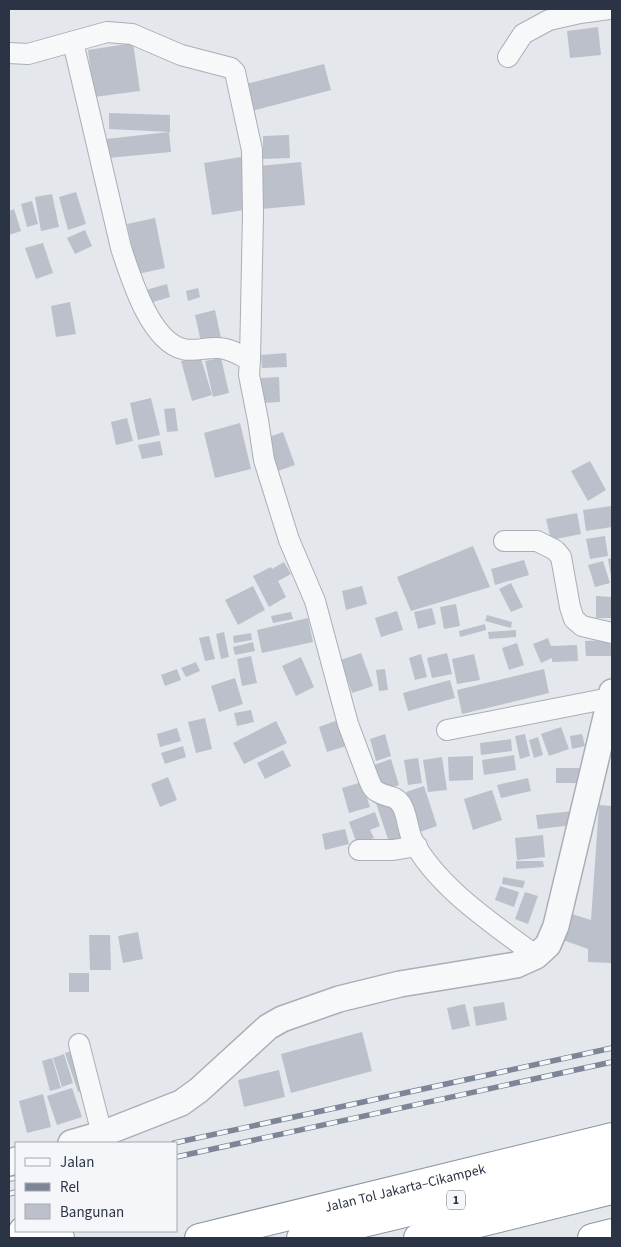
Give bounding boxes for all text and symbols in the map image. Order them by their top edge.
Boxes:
legend [15,1142,178,1232]
text: Jalan [60,1152,94,1173]
street label: Jalan Tol Jakarta–Cikampek [323,1159,488,1218]
text: Rel [60,1177,80,1198]
road number: 1 [447,1190,465,1210]
text: Bangunan [60,1202,124,1223]

